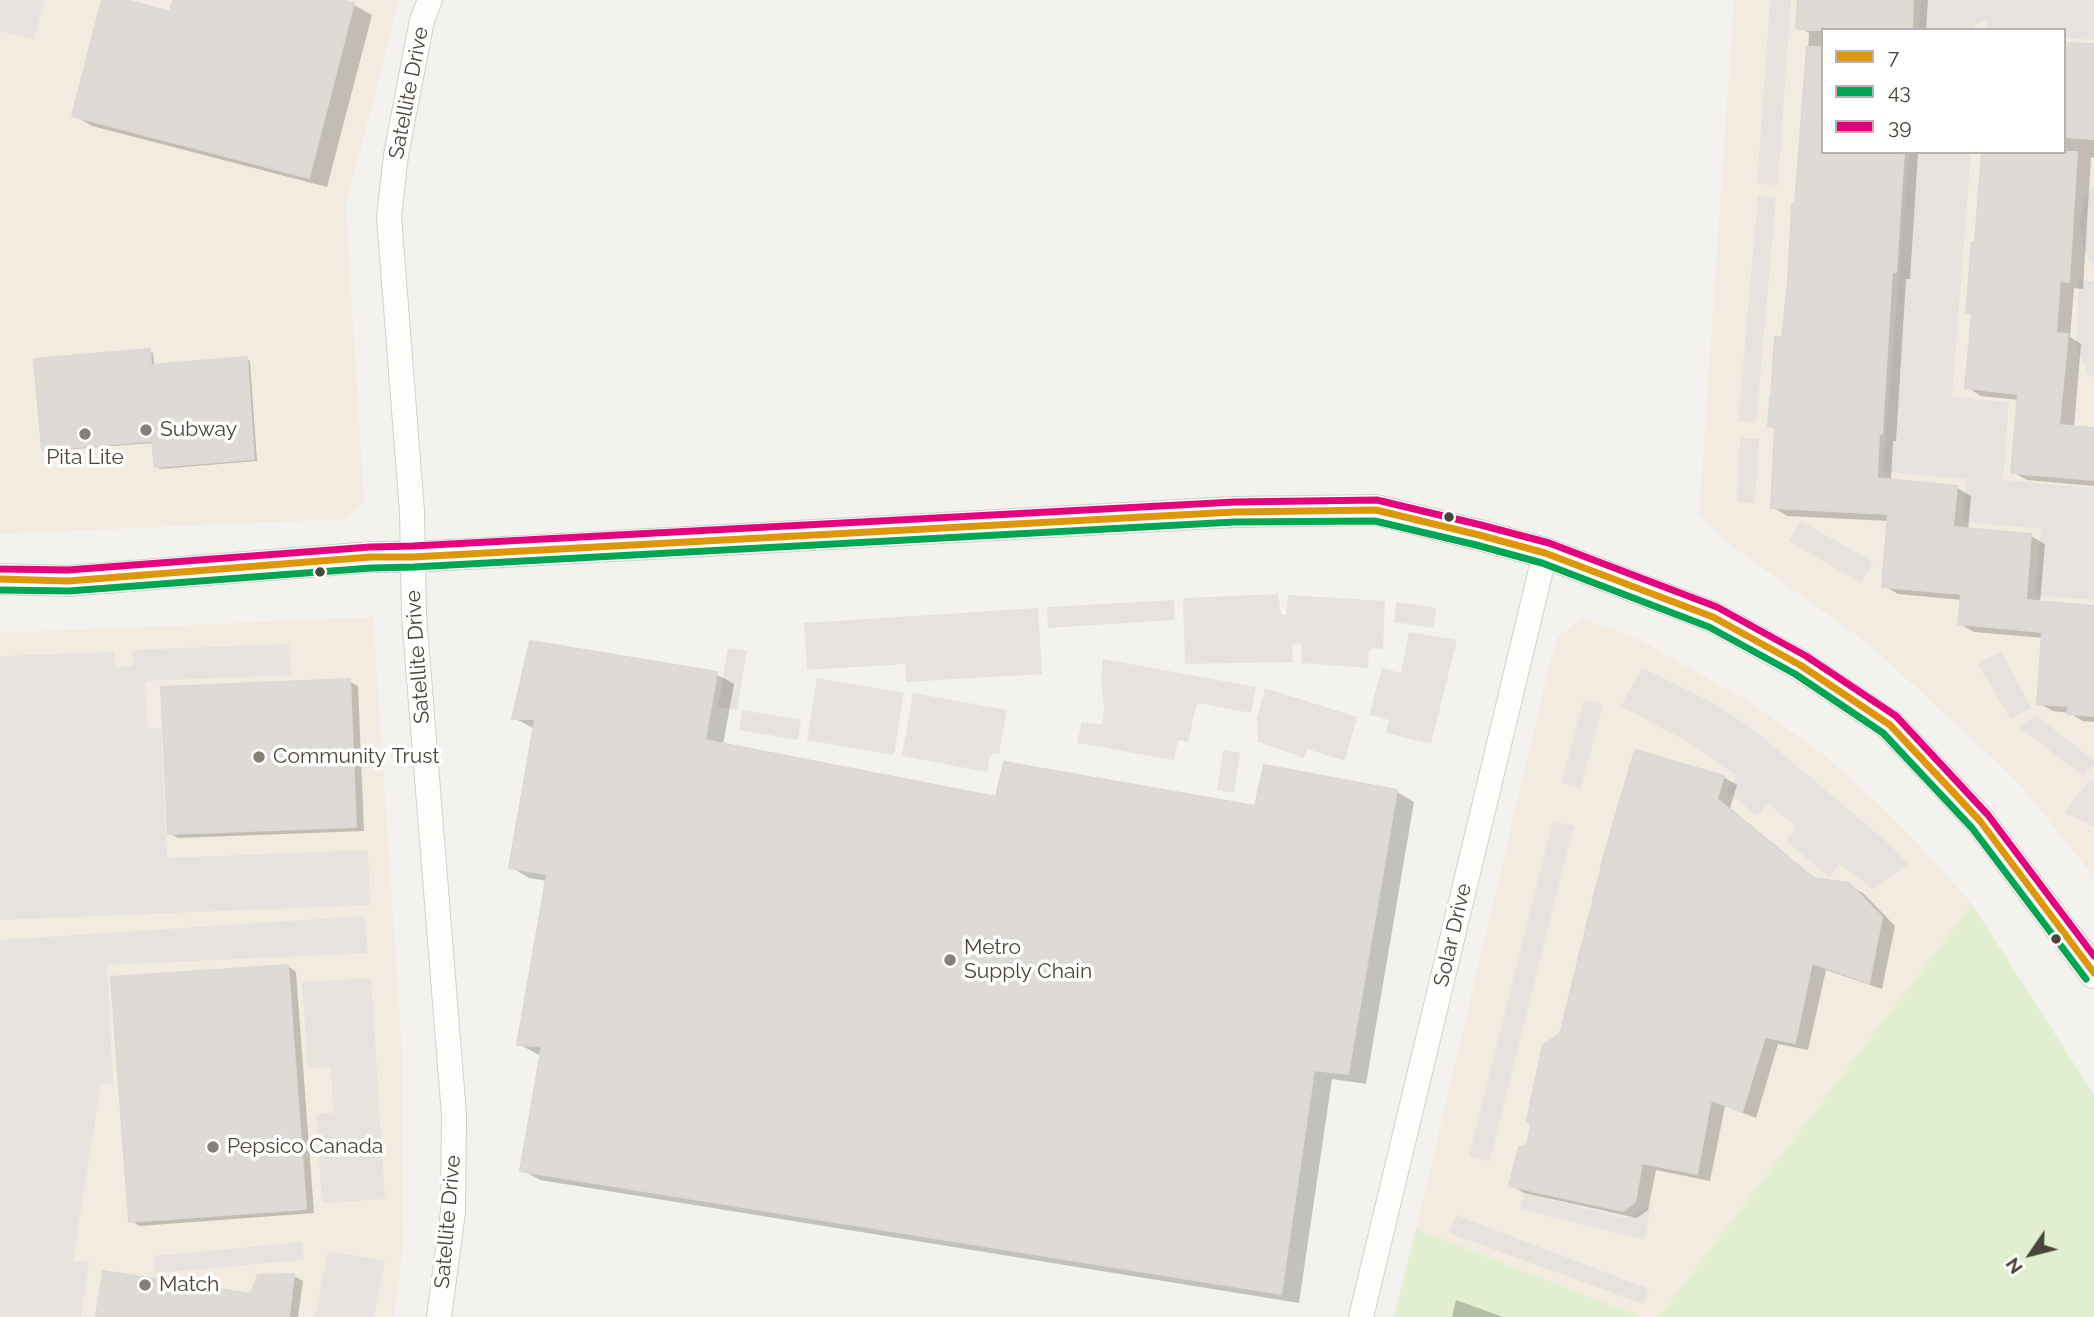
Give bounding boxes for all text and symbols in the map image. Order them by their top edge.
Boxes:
street label: Satellite Drive [384,25,434,161]
legend [1821,28,2066,154]
text: 7 [1888,44,1899,69]
text: 43 [1888,79,1911,104]
text: 39 [1888,114,1912,139]
place label: Subway [160,417,237,443]
marker: Subway [138,422,154,438]
marker: Pita Lite [77,426,93,442]
place label: Pita Lite [46,445,124,471]
unlabelled marker [1442,510,1456,524]
unlabelled marker [313,565,327,579]
street label: Satellite Drive [401,589,435,725]
place label: Community Trust [273,744,440,770]
marker: Community Trust [251,749,267,765]
street label: Solar Drive [1429,881,1477,989]
unlabelled marker [2049,932,2063,946]
place label: Metro Supply Chain [964,935,1092,985]
marker: Metro Supply Chain [942,952,958,968]
place label: Pepsico Canada [227,1134,383,1160]
marker: Pepsico Canada [205,1139,221,1155]
street label: Satellite Drive [430,1154,466,1290]
north arrow [1996,1219,2066,1289]
text: N [2001,1254,2027,1278]
place label: Match [159,1272,219,1298]
marker: Match [137,1277,153,1293]

